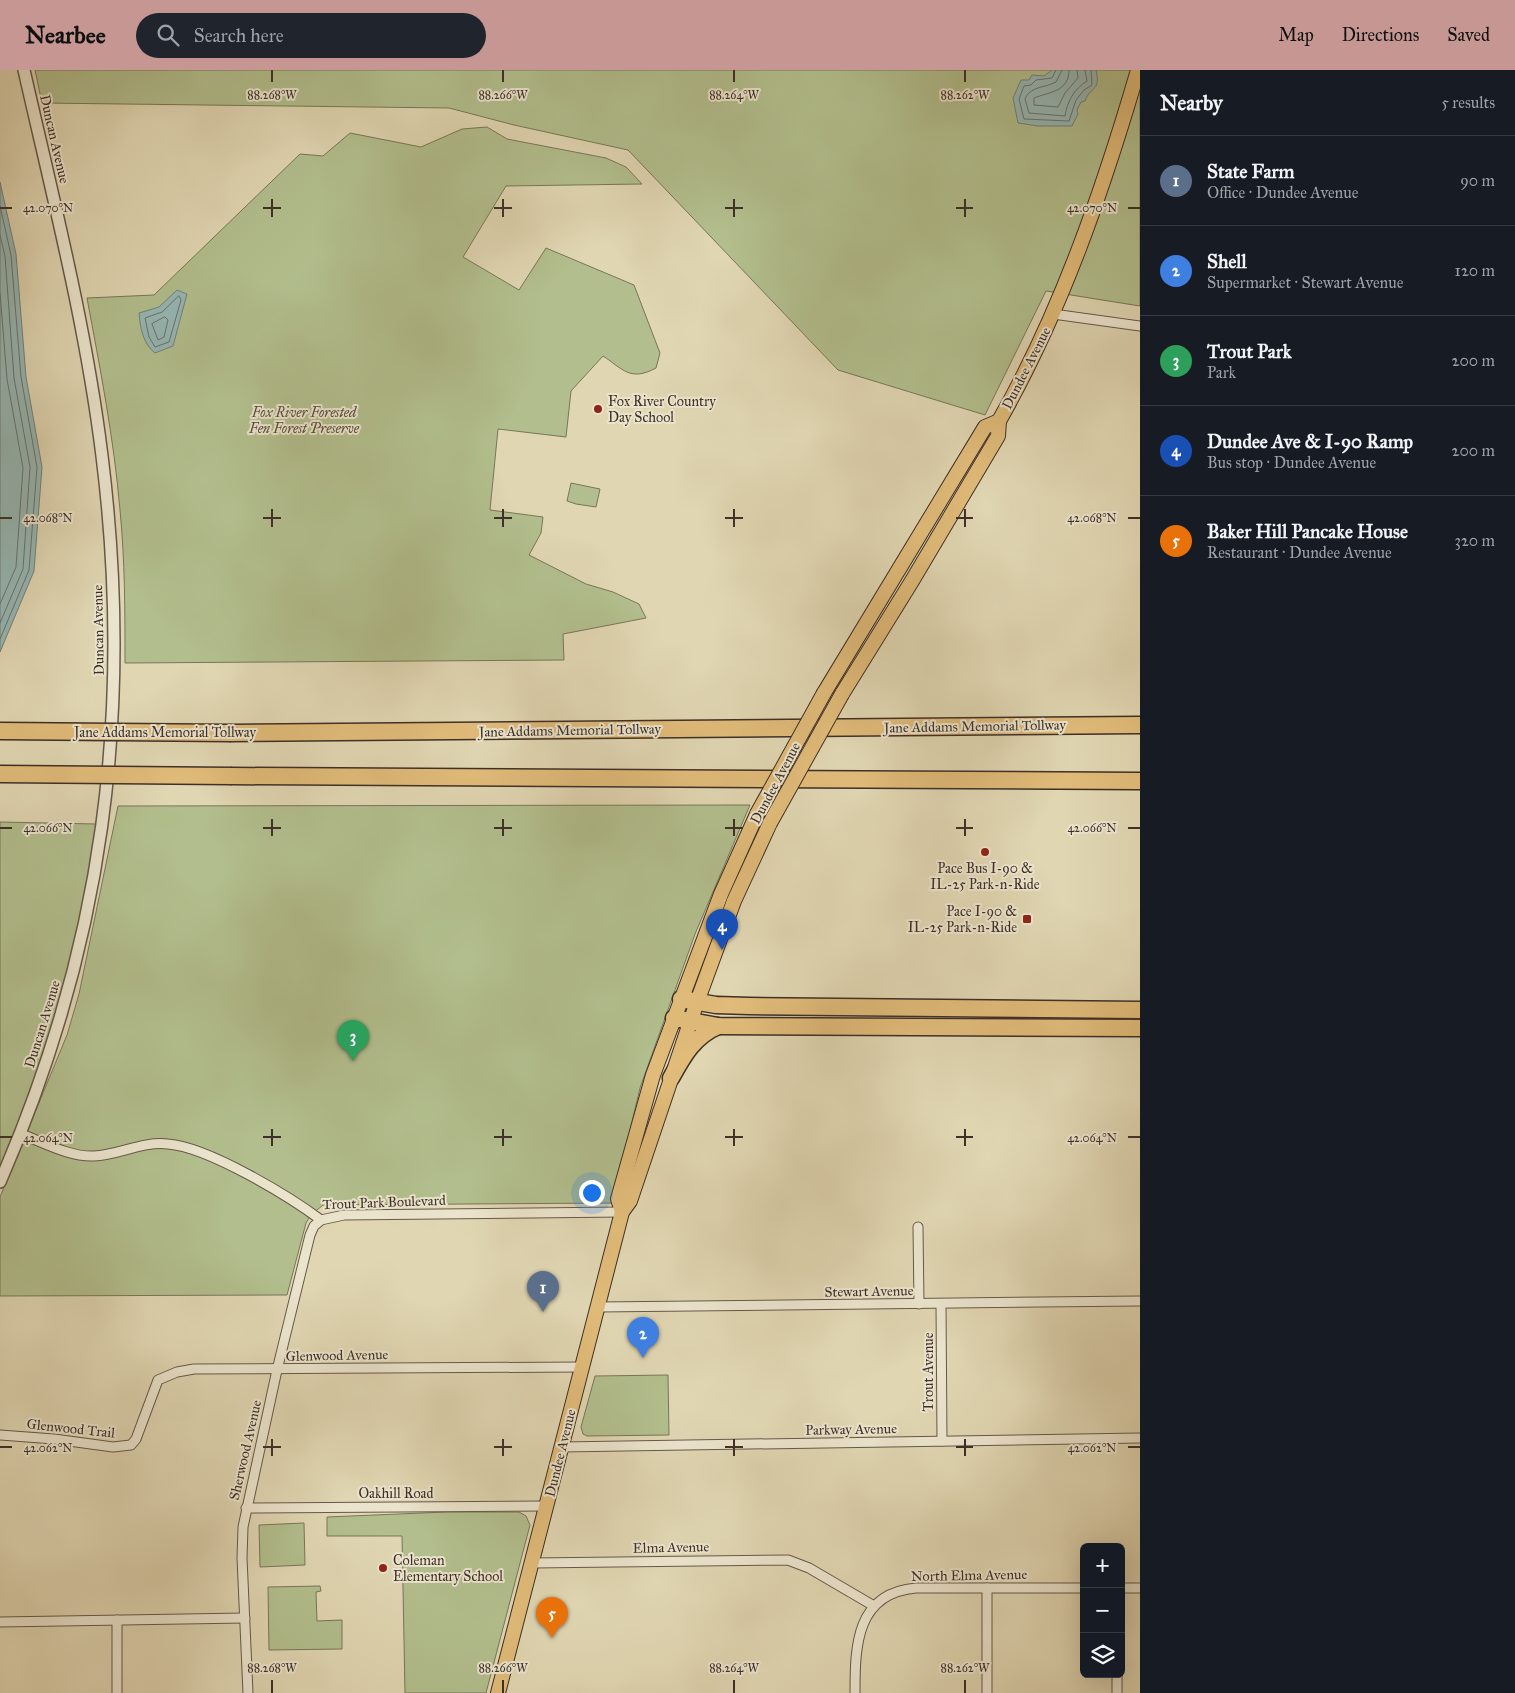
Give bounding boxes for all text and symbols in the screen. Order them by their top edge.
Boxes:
search box [136,13,486,58]
text: Nearbee [25,20,106,50]
icon: search [154,21,182,49]
text: Search here [194,24,284,47]
text: Map [1278,24,1314,46]
text: Directions [1342,24,1419,46]
text: Saved [1447,24,1490,46]
text: 88.268°W [247,88,297,102]
text: 88.266°W [478,88,528,102]
text: 88.264°W [709,88,759,102]
text: 88.262°W [941,88,990,102]
text: Nearby [1160,90,1223,116]
street label: Duncan Avenue [36,93,73,185]
text: 5 results [1441,93,1495,112]
text: State Farm [1207,160,1295,183]
text: 1 [1173,171,1179,190]
text: 90 m [1460,171,1495,190]
text: Office · Dundee Avenue [1207,183,1358,202]
text: 42.070°N [23,201,73,215]
text: 42.070°N [1067,201,1117,215]
text: Shell [1207,250,1247,273]
text: 2 [1172,261,1180,280]
text: 120 m [1455,261,1495,280]
text: Supermarket · Stewart Avenue [1207,273,1403,292]
street label: Dundee Avenue [998,324,1054,412]
text: Trout Park [1207,340,1292,363]
text: 3 [1173,351,1179,370]
text: 200 m [1452,351,1495,370]
text: Park [1207,363,1236,382]
place label: Fox River Country Day School [608,393,716,426]
marker: Fox River Country Day School [592,403,604,415]
park label: Fox River Forested Fen Forest Preserve [248,404,360,437]
text: Dundee Ave & I-90 Ramp [1207,430,1413,453]
text: 4 [1172,441,1180,460]
text: 200 m [1452,441,1495,460]
text: Bus stop · Dundee Avenue [1207,453,1376,472]
text: 42.068°N [23,511,73,525]
text: 42.068°N [1067,511,1117,525]
text: Baker Hill Pancake House [1207,520,1408,543]
text: 5 [1172,531,1180,550]
text: 320 m [1455,531,1495,550]
text: Restaurant · Dundee Avenue [1207,543,1392,562]
street label: Duncan Avenue [89,584,108,675]
street label: Jane Addams Memorial Tollway [882,716,1067,738]
street label: Jane Addams Memorial Tollway [477,720,662,742]
street label: Jane Addams Memorial Tollway [72,724,256,742]
street label: Dundee Avenue [747,739,804,827]
text: 42.066°N [23,821,73,835]
text: 42.066°N [1067,821,1117,835]
marker: Pace Bus I-90 & IL-25 Park-n-Ride [979,846,991,858]
place label: Pace Bus I-90 & IL-25 Park-n-Ride [930,860,1040,893]
place label: Pace I-90 & IL-25 Park-n-Ride [908,903,1017,936]
pin: 4 [706,909,738,950]
marker: Pace I-90 & IL-25 Park-n-Ride [1021,913,1033,925]
street label: Duncan Avenue [21,978,64,1070]
pin: 3 [337,1020,369,1061]
text: 42.064°N [23,1131,73,1145]
text: 42.064°N [1067,1131,1117,1145]
your location [579,1180,605,1206]
street label: Trout Park Boulevard [322,1192,446,1213]
pin: 1 [527,1271,559,1312]
street label: Stewart Avenue [824,1282,914,1301]
pin: 2 [627,1317,659,1358]
street label: Trout Avenue [920,1332,937,1412]
street label: Glenwood Avenue [286,1346,389,1365]
street label: Sherwood Avenue [226,1398,265,1502]
street label: Dundee Avenue [541,1407,580,1499]
street label: Glenwood Trail [26,1415,116,1442]
street label: Parkway Avenue [805,1420,897,1439]
text: 42.062°N [24,1441,72,1455]
text: 42.062°N [1068,1441,1116,1455]
street label: Oakhill Road [358,1485,434,1502]
street label: Elma Avenue [633,1538,710,1557]
map controls [1080,1543,1125,1678]
button: + [1080,1543,1125,1588]
place label: Coleman Elementary School [393,1552,503,1585]
marker: Coleman Elementary School [377,1562,389,1574]
street label: North Elma Avenue [911,1566,1027,1585]
button: − [1080,1588,1125,1633]
pin: 5 [536,1597,568,1638]
button: layers [1080,1633,1125,1678]
text: 88.268°W [247,1661,297,1675]
text: 88.266°W [478,1661,528,1675]
text: 88.264°W [709,1661,759,1675]
text: 88.262°W [941,1661,990,1675]

